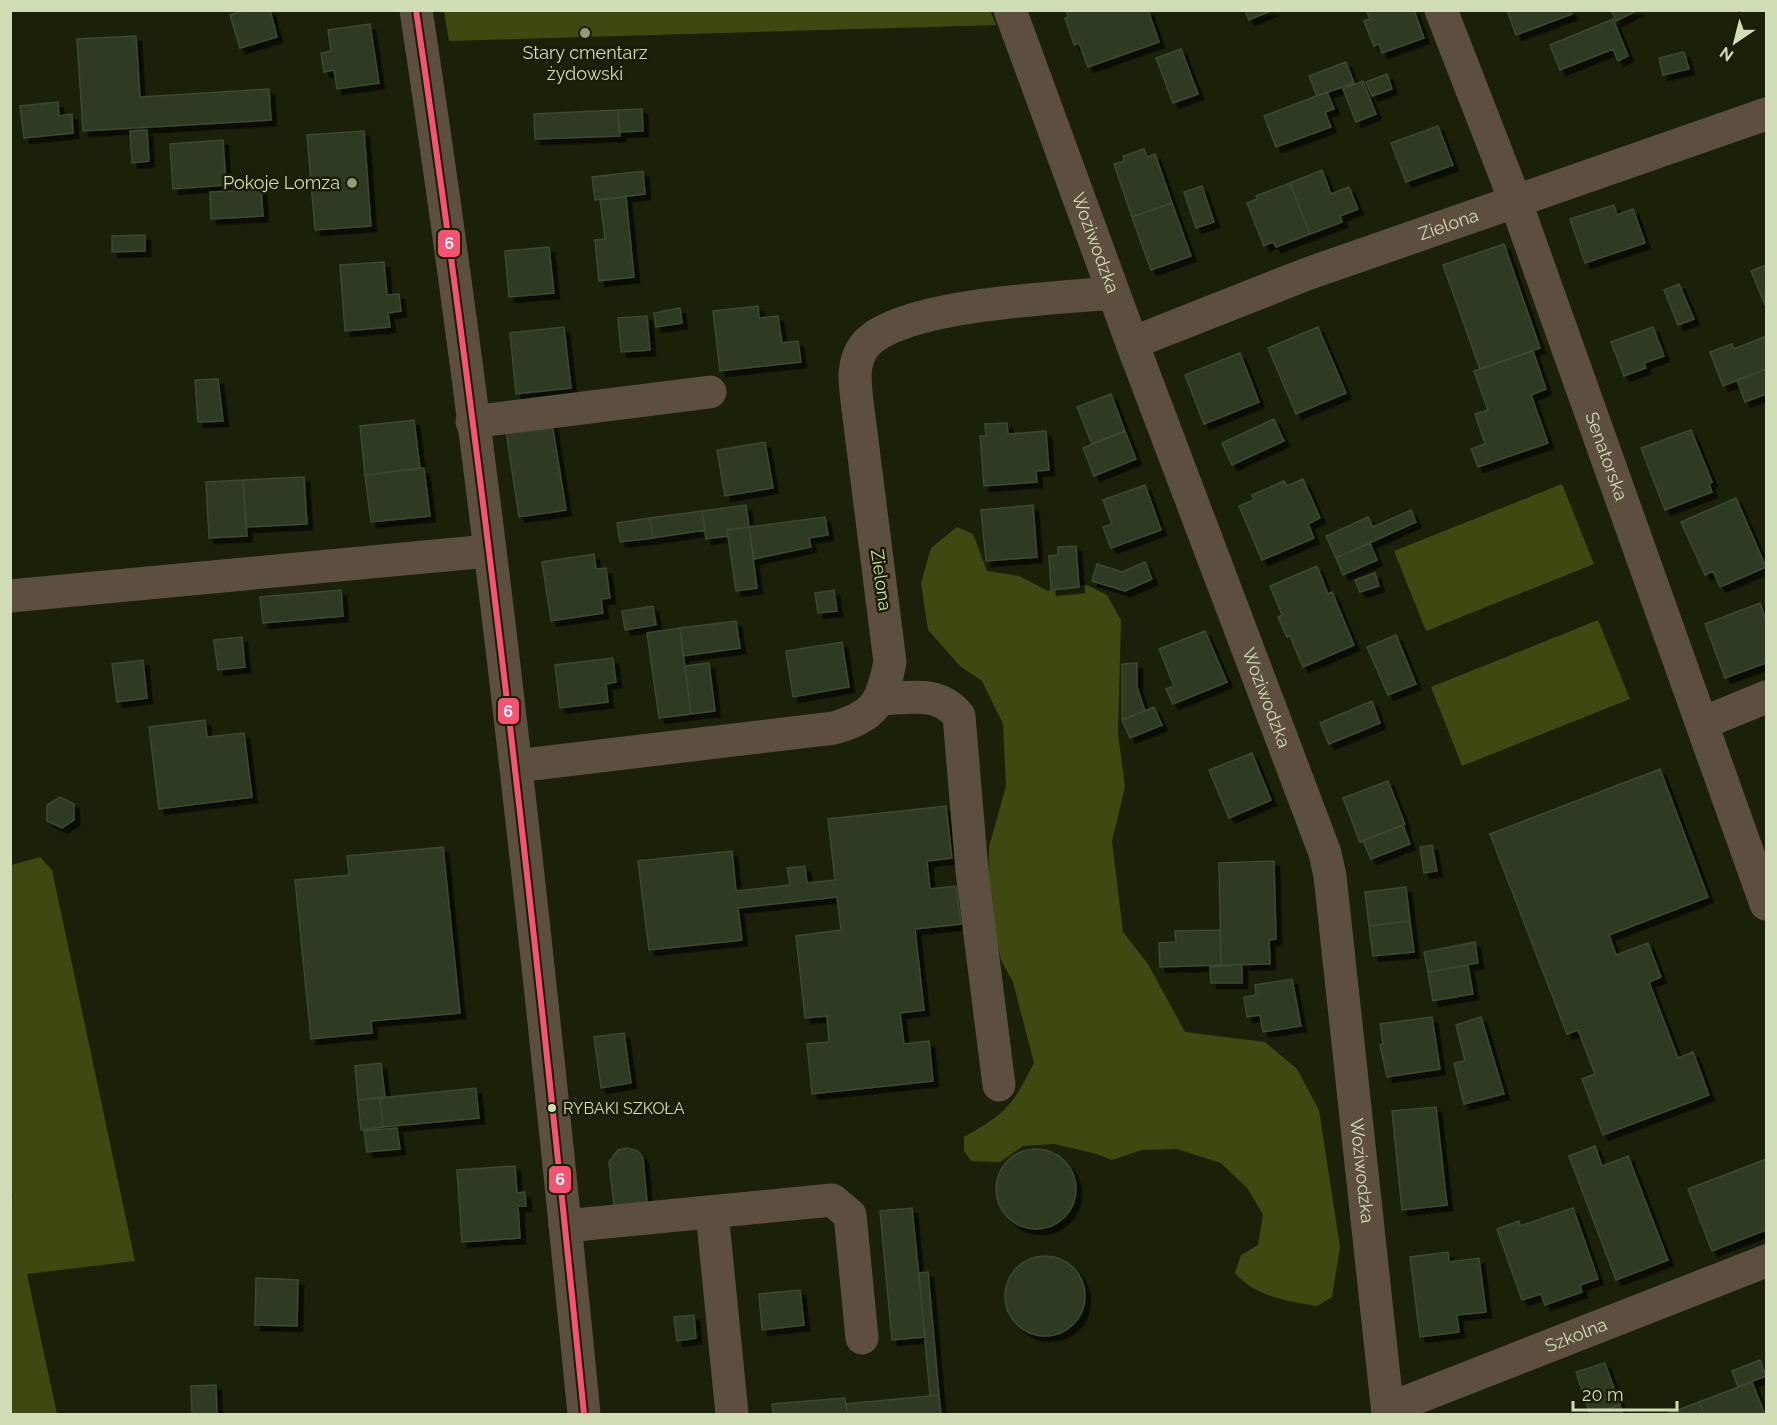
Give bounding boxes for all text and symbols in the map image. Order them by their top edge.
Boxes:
north arrow [1705,12,1765,72]
marker: Stary cmentarz żydowski [578,26,592,40]
place label: Stary cmentarz żydowski [522,42,648,84]
text: N [1716,43,1737,65]
place label: Pokoje Lomza [223,172,340,193]
marker: Pokoje Lomza [345,176,359,190]
street label: Woziwodzka [1068,190,1124,296]
street label: Zielona [1416,204,1481,244]
line badge: 6 [437,229,461,258]
text: 6 [444,234,454,253]
street label: Senatorska [1581,409,1632,503]
street label: Zielona [867,548,896,612]
street label: Woziwodzka [1238,645,1295,751]
line badge: 6 [497,697,520,725]
text: 6 [503,702,513,721]
place label: RYBAKI SZKOŁA [563,1099,685,1118]
marker: RYBAKI SZKOŁA [546,1102,558,1114]
street label: Woziwodzka [1346,1117,1378,1224]
line badge: 6 [548,1165,572,1194]
text: 6 [555,1170,565,1189]
street label: Szkolna [1542,1313,1610,1356]
scale bar [1573,1374,1676,1412]
text: 20 m [1582,1384,1624,1405]

